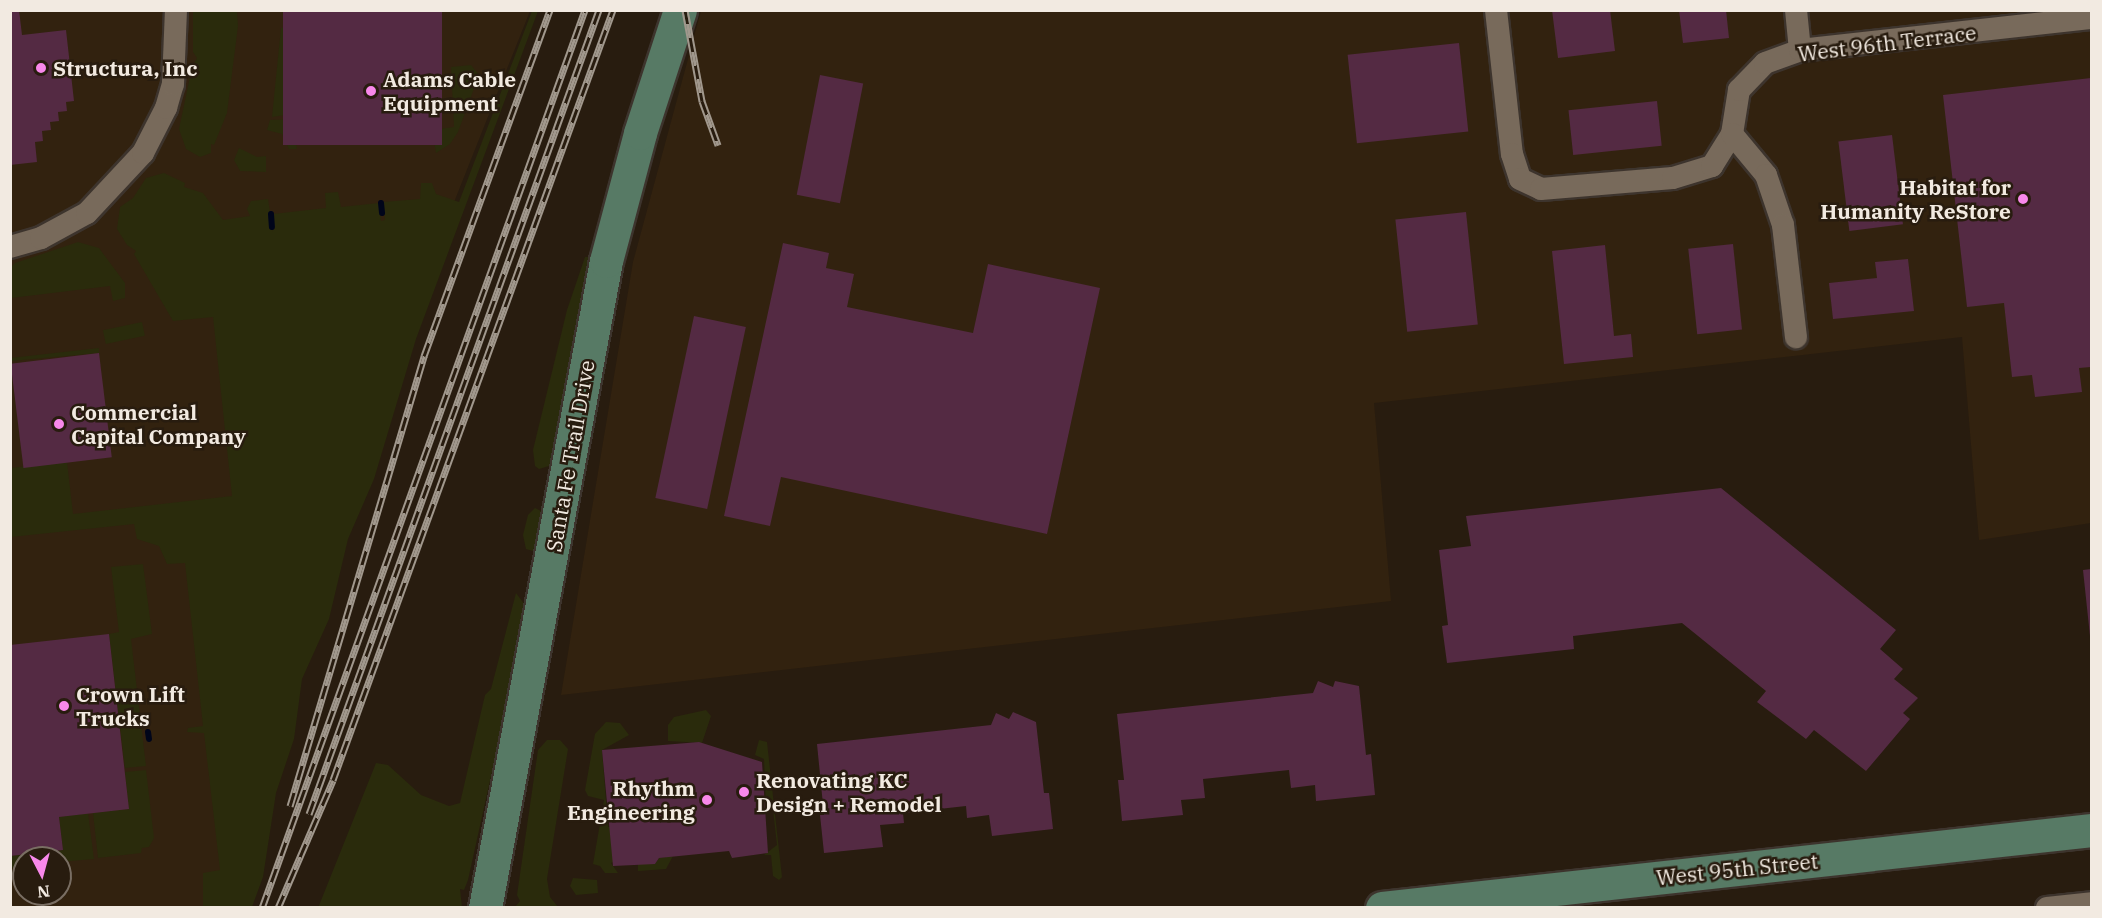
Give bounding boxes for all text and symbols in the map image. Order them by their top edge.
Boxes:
street label: West 96th Terrace [1796,20,1978,66]
place label: Structura, Inc [53,55,197,81]
marker: Structura, Inc [34,61,48,75]
place label: Adams Cable Equipment [383,66,516,116]
marker: Adams Cable Equipment [364,84,378,98]
place label: Habitat for Humanity ReStore [1820,174,2011,224]
marker: Habitat for Humanity ReStore [2016,192,2030,206]
street label: Santa Fe Trail Drive [541,358,599,554]
place label: Commercial Capital Company [71,399,246,449]
marker: Commercial Capital Company [52,417,66,431]
place label: Crown Lift Trucks [76,681,185,731]
marker: Crown Lift Trucks [57,699,71,713]
place label: Renovating KC Design + Remodel [756,767,941,817]
place label: Rhythm Engineering [567,775,695,825]
marker: Renovating KC Design + Remodel [737,785,751,799]
marker: Rhythm Engineering [700,793,714,807]
north arrow [12,846,72,906]
street label: West 95th Street [1655,848,1819,890]
text: N [36,881,51,903]

